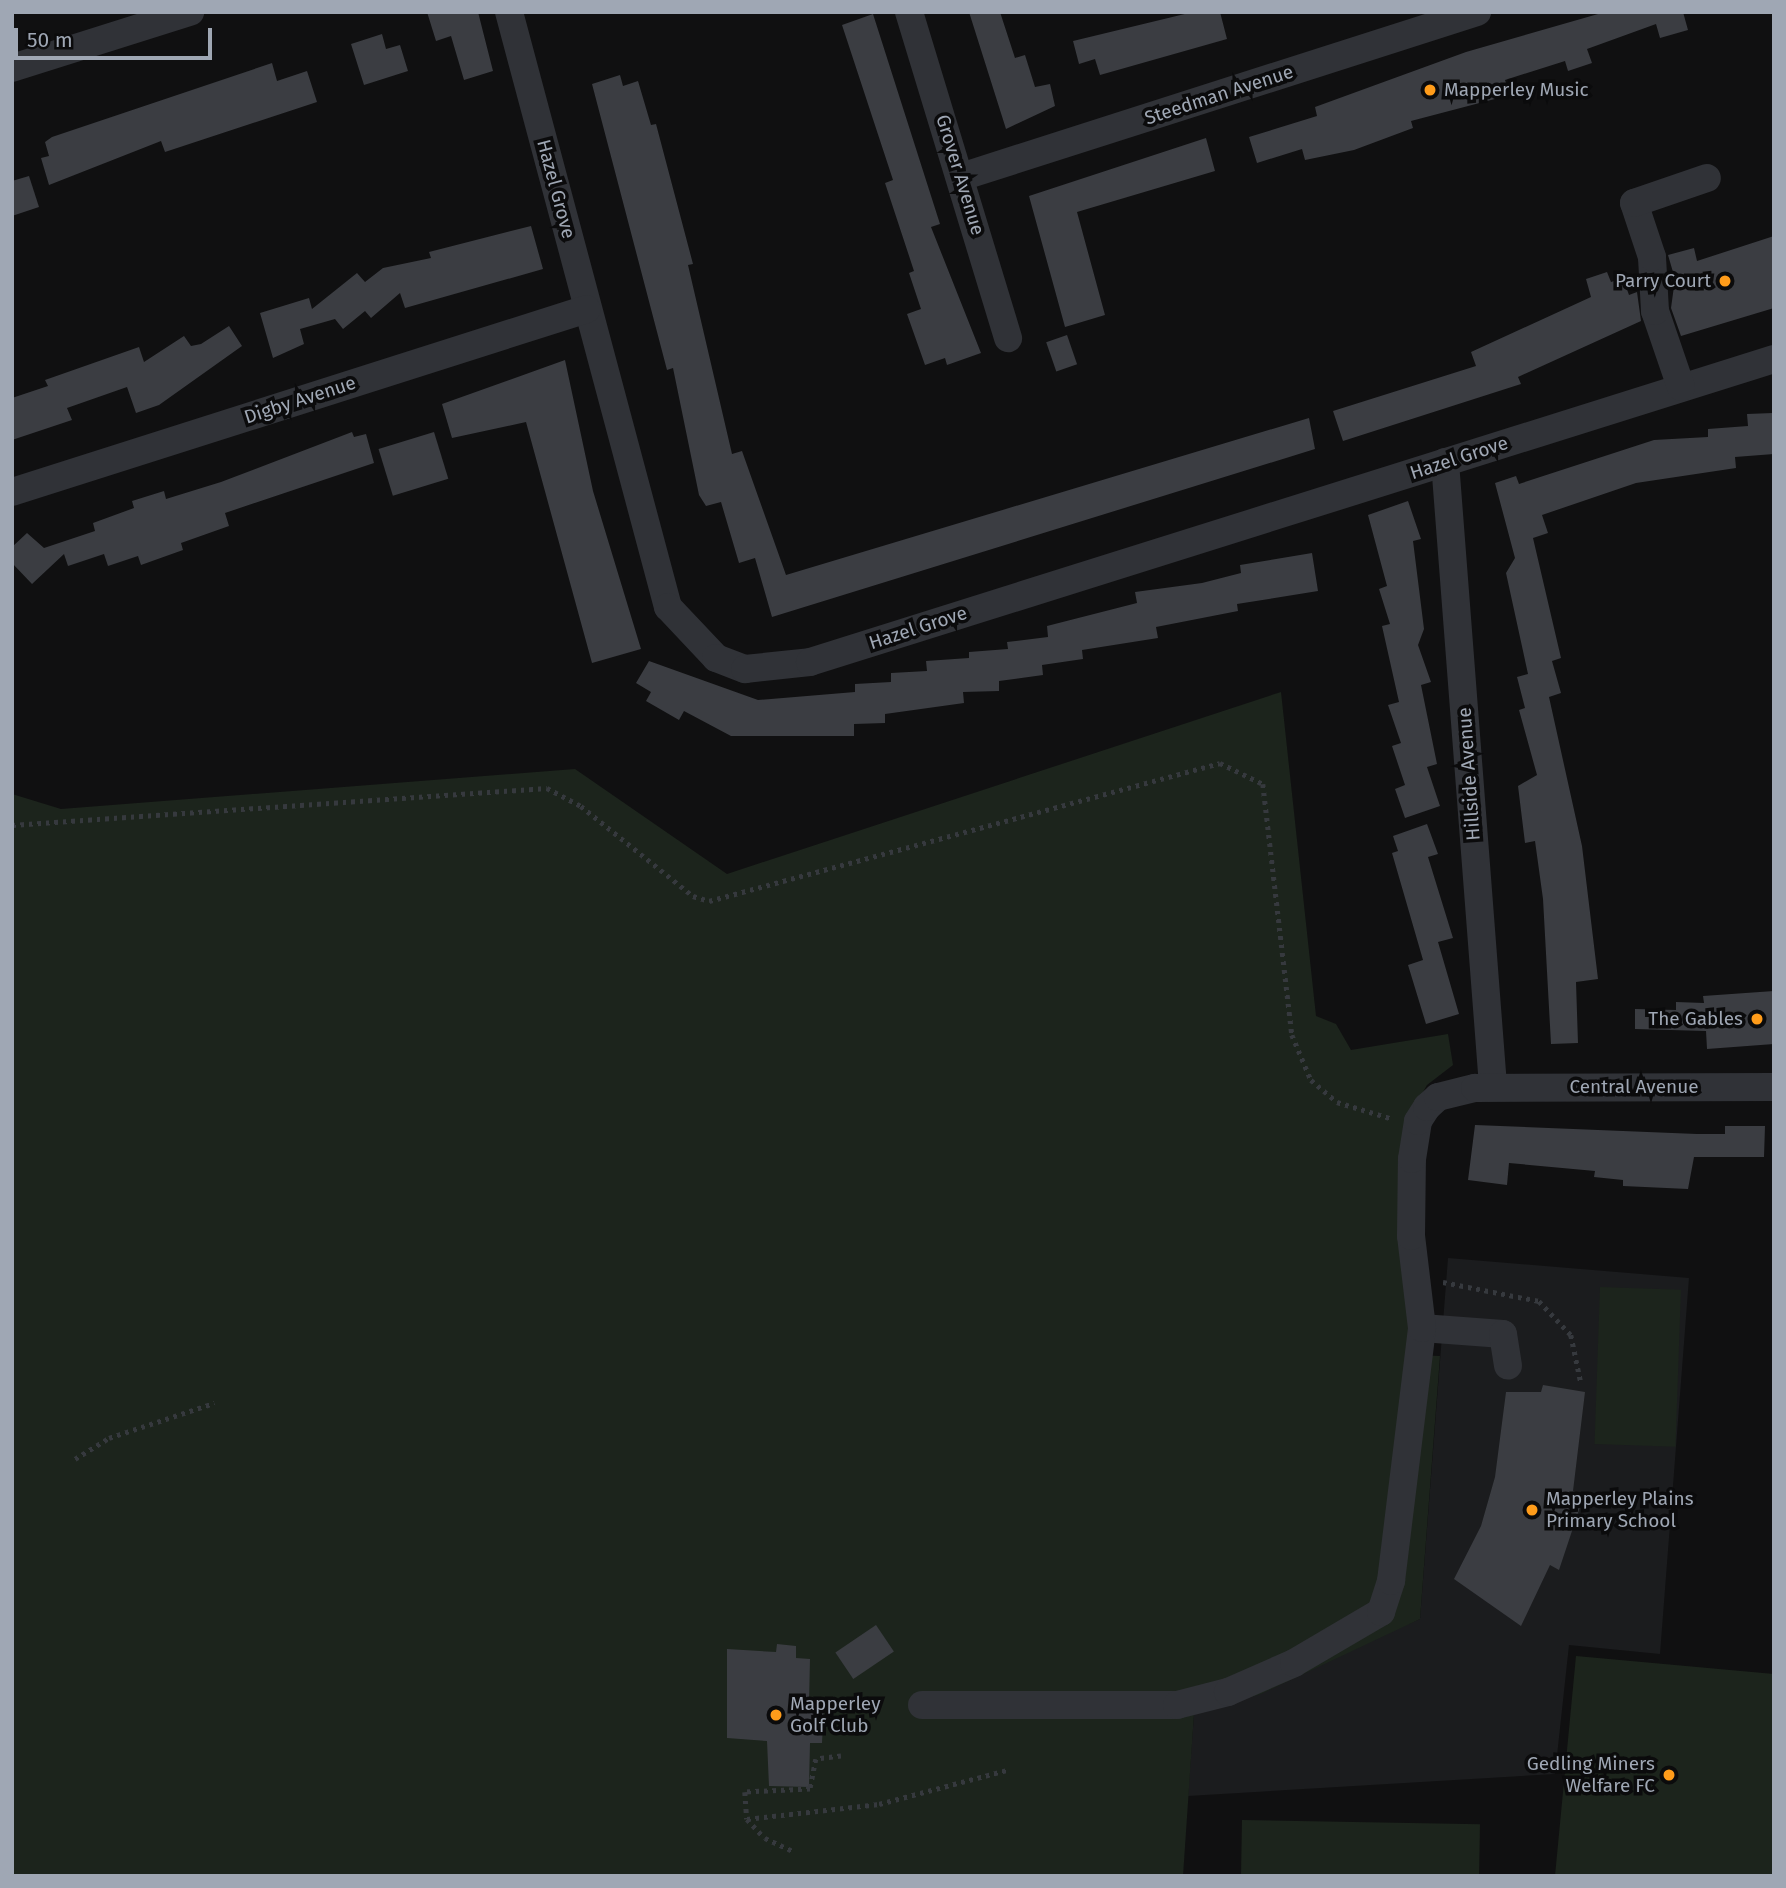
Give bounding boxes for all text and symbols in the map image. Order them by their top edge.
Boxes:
scale bar [18,14,215,58]
text: 50 m [27,27,73,53]
street label: Steedman Avenue [1142,60,1296,130]
place label: Mapperley Music [1444,79,1589,101]
marker: Mapperley Music [1422,82,1438,98]
street label: Grover Avenue [931,112,989,238]
street label: Hazel Grove [532,137,580,241]
place label: Parry Court [1615,270,1711,292]
marker: Parry Court [1717,273,1733,289]
street label: Digby Avenue [241,371,359,429]
street label: Hazel Grove [1407,431,1511,485]
street label: Hazel Grove [866,601,970,655]
street label: Hillside Avenue [1453,707,1485,841]
place label: The Gables [1648,1008,1743,1030]
marker: The Gables [1749,1011,1765,1027]
street label: Central Avenue [1569,1076,1699,1098]
place label: Mapperley Plains Primary School [1546,1488,1694,1532]
marker: Mapperley Plains Primary School [1524,1502,1540,1518]
place label: Mapperley Golf Club [790,1693,880,1737]
marker: Mapperley Golf Club [768,1707,784,1723]
place label: Gedling Miners Welfare FC [1527,1753,1655,1797]
marker: Gedling Miners Welfare FC [1661,1767,1677,1783]

